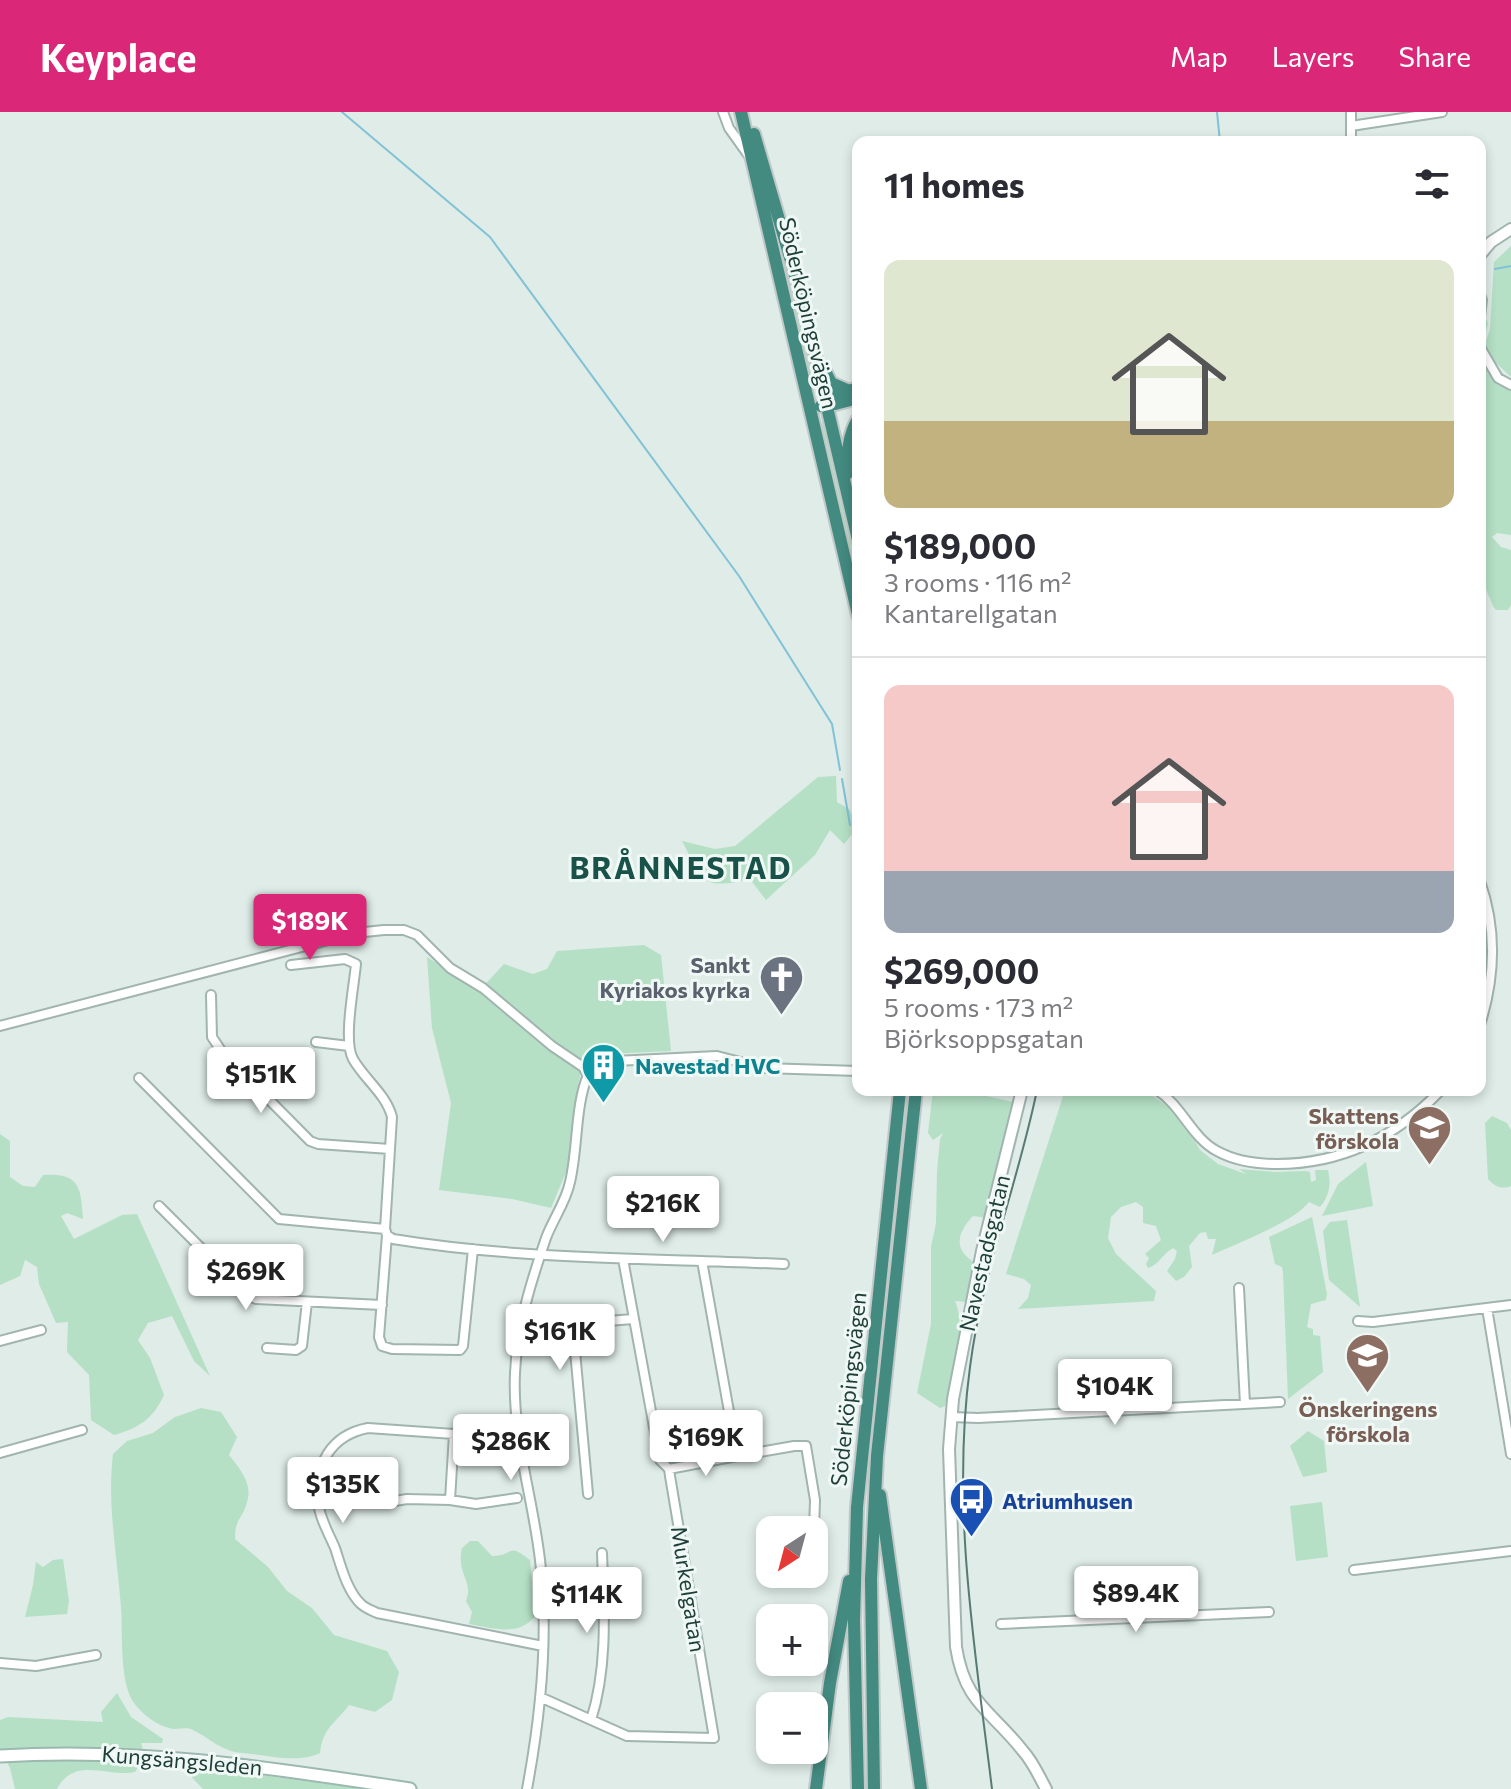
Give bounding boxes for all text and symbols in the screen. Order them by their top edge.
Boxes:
text: Keyplace [40,33,196,80]
text: Map [1170,39,1228,73]
text: Layers [1272,39,1354,73]
text: Share [1398,39,1471,73]
icon: filters [1410,162,1454,206]
text: 11 homes [884,163,1025,205]
street label: Söderköpingsvägen [774,215,844,411]
icon: home [1097,312,1241,456]
text: $189,000 [884,524,1036,566]
text: 3 rooms · 116 m² [884,566,1072,597]
text: Kantarellgatan [884,597,1058,628]
icon: home [1097,737,1241,881]
district label: BRÅNNESTAD [570,848,793,885]
pin: $189K [254,894,366,962]
text: $189K [272,904,349,935]
text: $269,000 [884,949,1039,991]
place label: Sankt Kyriakos kyrka [599,951,750,1003]
church icon: Sankt Kyriakos kyrka [757,953,805,1016]
text: 5 rooms · 173 m² [884,991,1073,1022]
text: Björksoppsgatan [884,1022,1084,1053]
building icon: Navestad HVC [580,1041,628,1104]
pin: $151K [205,1047,317,1115]
place label: Navestad HVC [635,1052,781,1079]
text: $151K [225,1057,297,1088]
place label: Skattens förskola [1308,1102,1399,1154]
school or university icon: Skattens förskola [1406,1104,1454,1167]
street label: Navestadsgatan [953,1172,1015,1334]
pin: $216K [607,1176,719,1244]
text: $216K [625,1186,701,1217]
pin: $269K [190,1244,302,1312]
text: $269K [206,1254,286,1285]
street label: Söderköpingsvägen [824,1291,872,1487]
pin: $161K [504,1304,616,1372]
text: $161K [524,1314,596,1345]
school or university icon: Önskeringens förskola [1344,1331,1392,1394]
pin: $104K [1059,1359,1171,1427]
text: $104K [1076,1369,1154,1400]
place label: Önskeringens förskola [1299,1395,1437,1447]
pin: $169K [650,1410,762,1478]
pin: $286K [455,1414,567,1482]
text: $169K [668,1420,744,1451]
text: $286K [471,1424,551,1455]
pin: $135K [287,1457,399,1525]
text: $135K [305,1467,381,1498]
bus stop icon: Atriumhusen [947,1476,995,1539]
place label: Atriumhusen [1002,1487,1133,1514]
north arrow [756,1516,828,1588]
map controls [756,1516,828,1764]
street label: Murkelgatan [666,1524,712,1654]
pin: $89.4K [1071,1566,1201,1634]
pin: $114K [531,1567,643,1635]
text: $89.4K [1092,1576,1180,1607]
text: $114K [551,1577,623,1608]
button: + [756,1604,828,1676]
button: − [756,1692,828,1764]
street label: Kungsängsleden [100,1740,264,1780]

